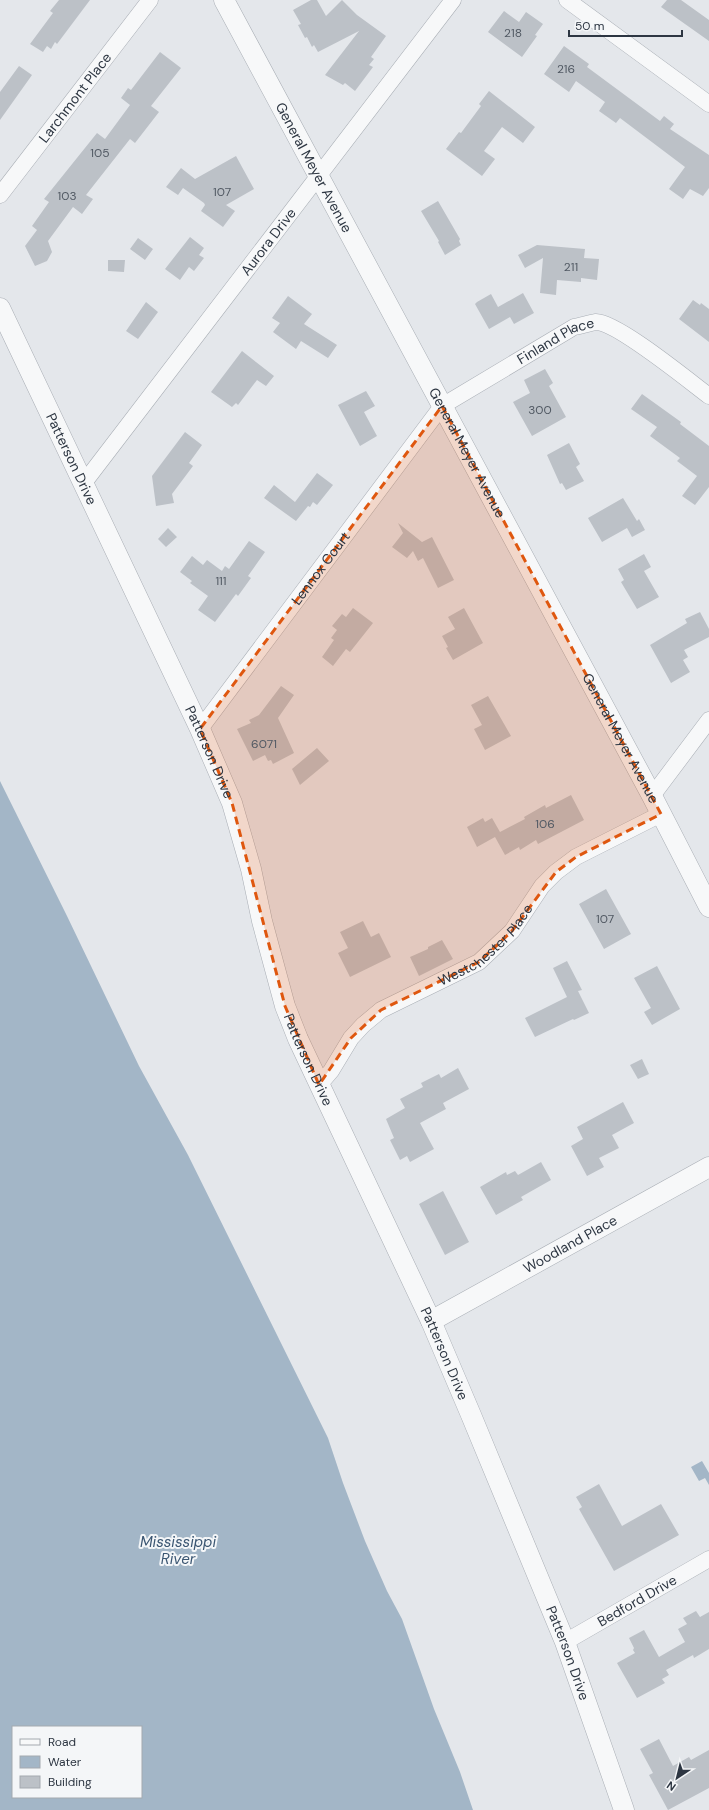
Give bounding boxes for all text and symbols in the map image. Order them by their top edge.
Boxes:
scale bar [569,12,682,38]
text: 50 m [575,18,604,34]
house number: 218 [504,25,522,41]
street label: Larchmont Place [35,49,115,146]
house number: 216 [557,61,575,77]
street label: General Meyer Avenue [272,99,356,236]
house number: 105 [90,145,110,161]
house number: 107 [213,184,231,200]
house number: 103 [57,188,77,204]
street label: Aurora Drive [237,204,300,279]
house number: 211 [564,259,578,275]
street label: Finland Place [514,314,596,368]
street label: General Meyer Avenue [425,384,510,521]
house number: 300 [528,402,552,418]
street label: Patterson Drive [42,410,101,508]
street label: Lennox Court [287,528,354,608]
house number: 111 [215,573,227,589]
street label: General Meyer Avenue [579,670,663,806]
street label: Patterson Drive [181,703,238,801]
house number: 6071 [251,736,277,752]
house number: 106 [535,816,555,832]
street label: Westchester Place [435,900,537,990]
house number: 107 [596,911,614,927]
street label: Patterson Drive [280,1011,337,1109]
street label: Woodland Place [520,1211,620,1277]
street label: Patterson Drive [417,1304,473,1403]
water label: Mississippi River [140,1532,216,1569]
street label: Bedford Drive [594,1571,680,1630]
street label: Patterson Drive [542,1603,594,1703]
legend [12,1726,142,1798]
text: Road [48,1734,76,1750]
text: Water [48,1754,82,1770]
north arrow [657,1758,697,1798]
text: Building [48,1774,92,1790]
text: N [664,1778,679,1794]

